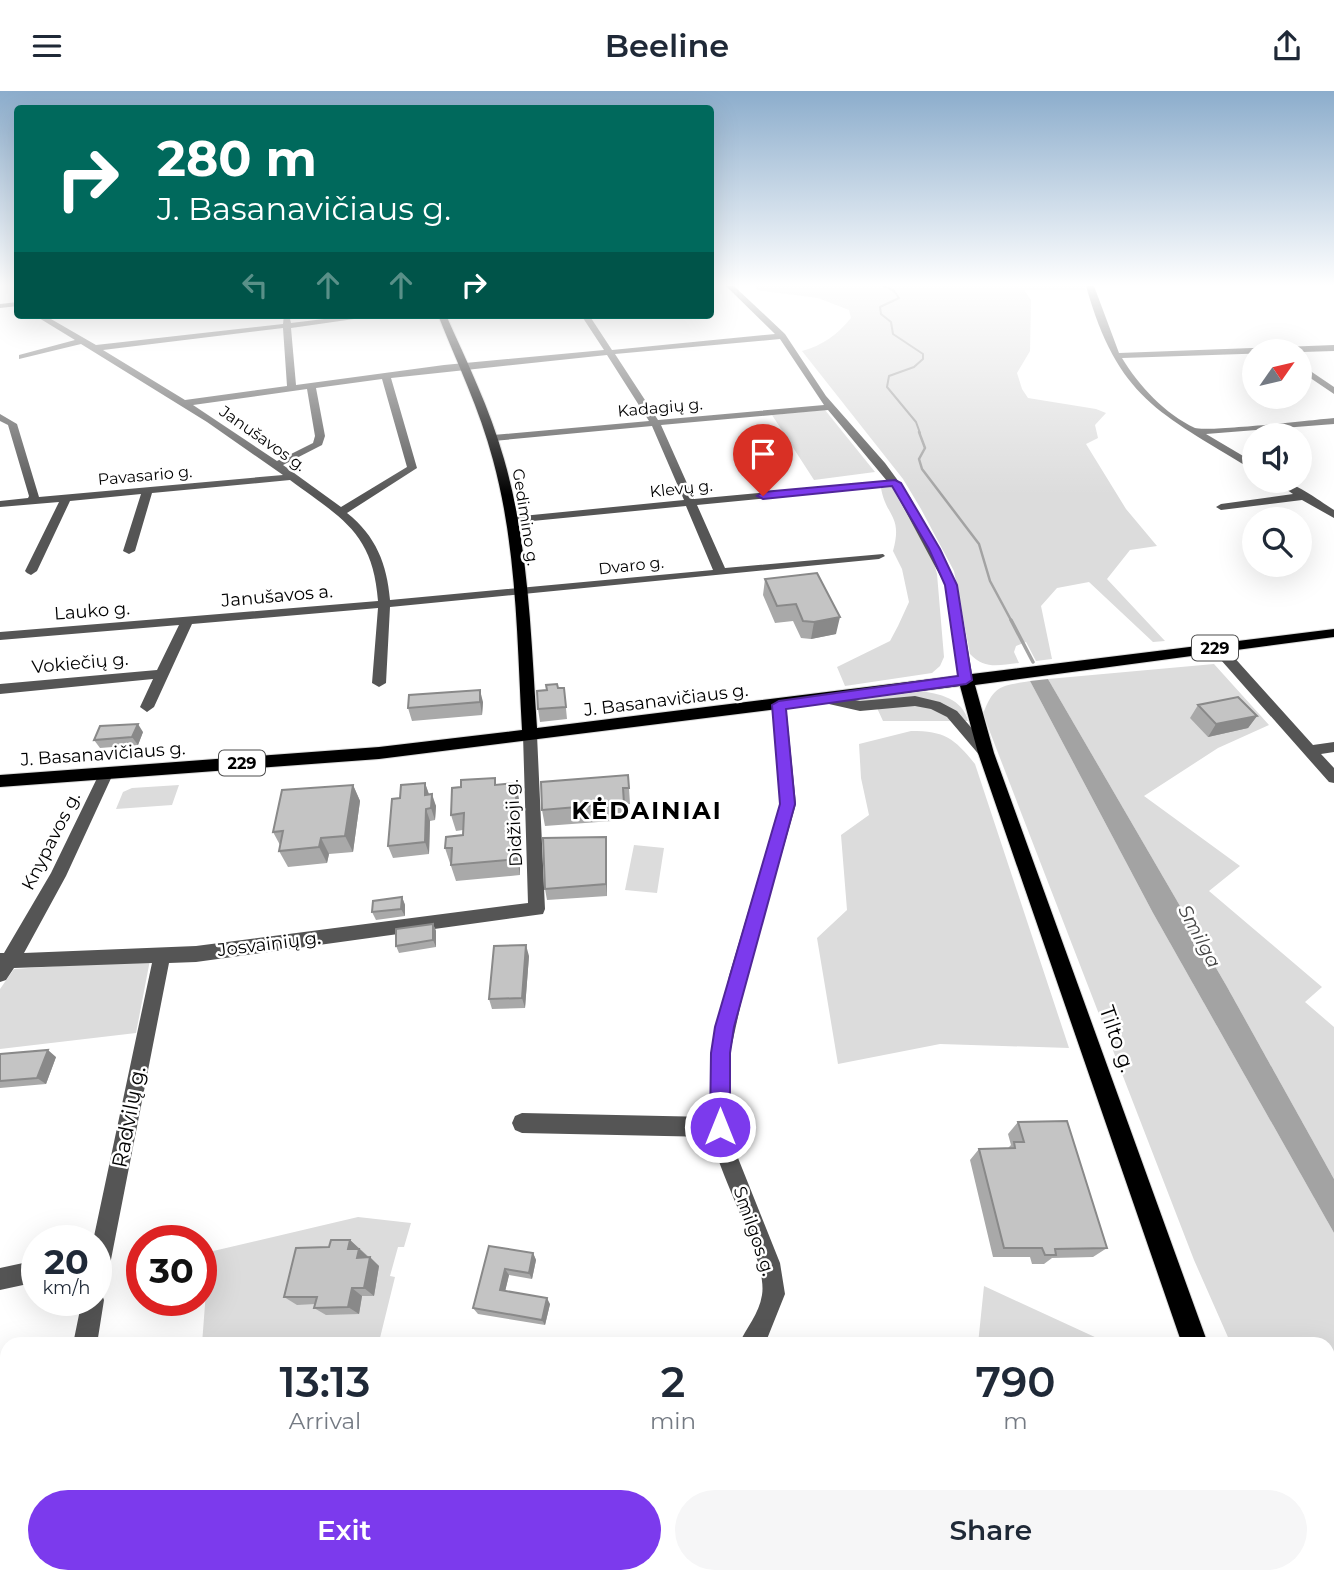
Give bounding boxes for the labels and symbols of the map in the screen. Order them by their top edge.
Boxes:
north arrow [1242,339,1312,409]
street label: Kadagių g. [617,394,703,421]
street label: Janušavos g. [215,401,310,475]
pin [733,424,793,496]
street label: Pavasario g. [97,462,193,489]
street label: Gedimino g. [508,467,543,567]
street label: Klevų g. [649,476,713,501]
street label: Dvaro g. [597,553,665,578]
street label: Janušavos a. [219,580,334,612]
street label: Lauko g. [53,597,131,625]
road number: 229 [1192,635,1238,661]
street label: Vokiečių g. [31,648,129,678]
street label: J. Basanavičiaus g. [582,679,749,721]
street label: J. Basanavičiaus g. [19,737,186,771]
road number: 229 [219,751,265,775]
street label: Didžioji g. [501,779,527,867]
street label: Knypavos g. [17,788,85,894]
district label: KĖDAINIAI [571,796,723,825]
water label: Smilga [1173,901,1226,972]
street label: Josvainių g. [215,927,322,961]
street label: Tilto g. [1094,1002,1140,1075]
street label: Radvilų g. [106,1064,151,1170]
position arrow [683,1090,757,1164]
street label: Smilgos g. [728,1183,780,1279]
speed limit sign: 30 [126,1225,217,1316]

